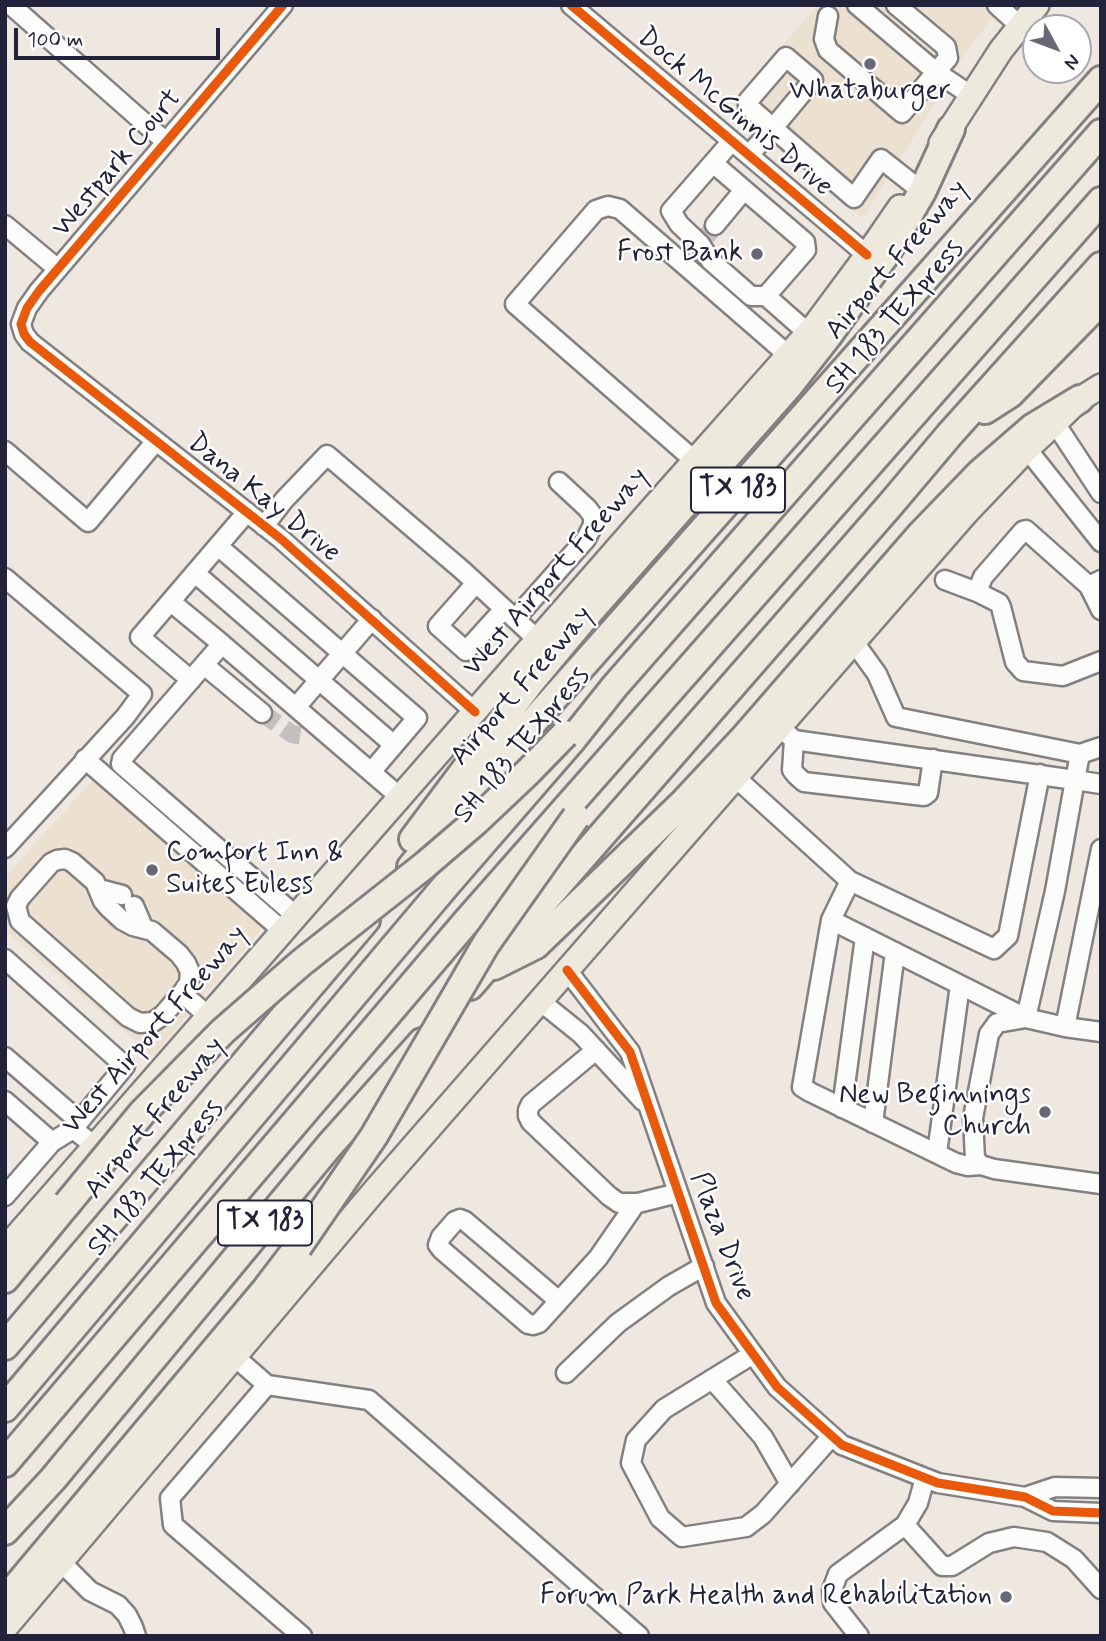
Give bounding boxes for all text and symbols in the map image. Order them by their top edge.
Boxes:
scale bar [18,14,224,58]
north arrow [1022,14,1092,84]
street label: Dock McGinnis Drive [629,21,839,205]
text: 100 m [27,26,83,54]
text: N [1058,49,1085,75]
marker: Whataburger [862,56,878,72]
place label: Whataburger [789,75,951,109]
street label: Westpark Court [46,83,190,245]
street label: Airport Freeway [819,174,977,348]
street label: SH 183 TEXpress [820,234,972,402]
place label: Frost Bank [617,237,743,271]
marker: Frost Bank [749,246,765,262]
street label: Dana Kay Drive [180,427,346,571]
street label: West Airport Freeway [457,462,657,684]
road number: TX 183 [691,468,785,512]
street label: Airport Freeway [444,600,602,774]
street label: SH 183 TEXpress [448,661,598,831]
place label: Comfort Inn & Suites Euless [166,837,343,903]
marker: Comfort Inn & Suites Euless [144,862,160,878]
street label: West Airport Freeway [56,920,256,1142]
street label: Airport Freeway [79,1031,233,1207]
place label: New Beginnings Church [839,1079,1031,1145]
street label: SH 183 TEXpress [82,1094,232,1264]
marker: New Beginnings Church [1037,1104,1053,1120]
street label: Plaza Drive [681,1168,761,1306]
road number: TX 183 [218,1200,312,1246]
place label: Forum Park Health and Rehabilitation [540,1580,992,1614]
marker: Forum Park Health and Rehabilitation [998,1589,1014,1605]

